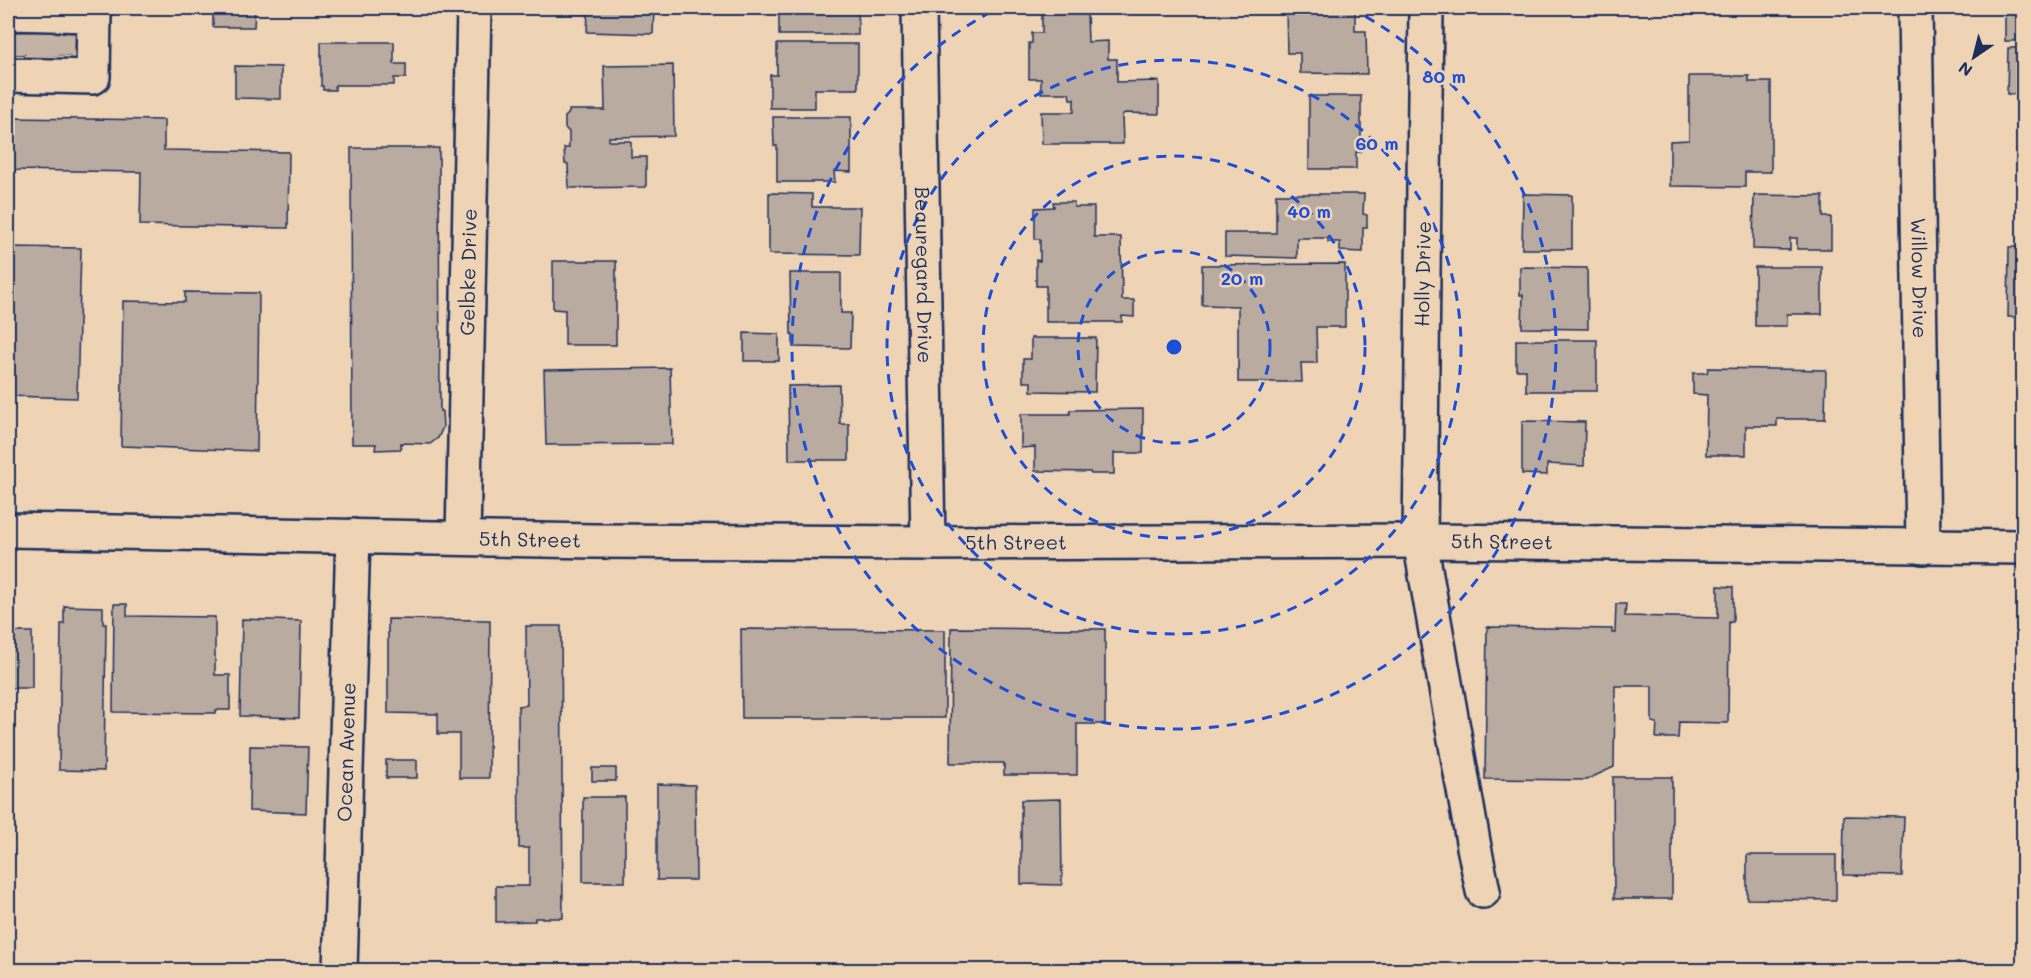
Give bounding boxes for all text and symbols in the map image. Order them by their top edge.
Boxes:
north arrow [1944,27,2004,87]
text: N [1954,58,1976,82]
text: 80 m [1422,64,1466,88]
text: 60 m [1355,131,1399,155]
street label: Beauregard Drive [910,186,939,364]
text: 40 m [1287,199,1331,223]
street label: Gelbke Drive [453,208,482,336]
street label: Willow Drive [1906,218,1934,338]
street label: Holly Drive [1408,221,1436,327]
text: 20 m [1221,266,1263,290]
centre of rings [1164,337,1184,357]
street label: 5th Street [479,525,581,553]
street label: 5th Street [1451,527,1553,554]
street label: 5th Street [965,528,1067,555]
street label: Ocean Avenue [330,682,361,822]

